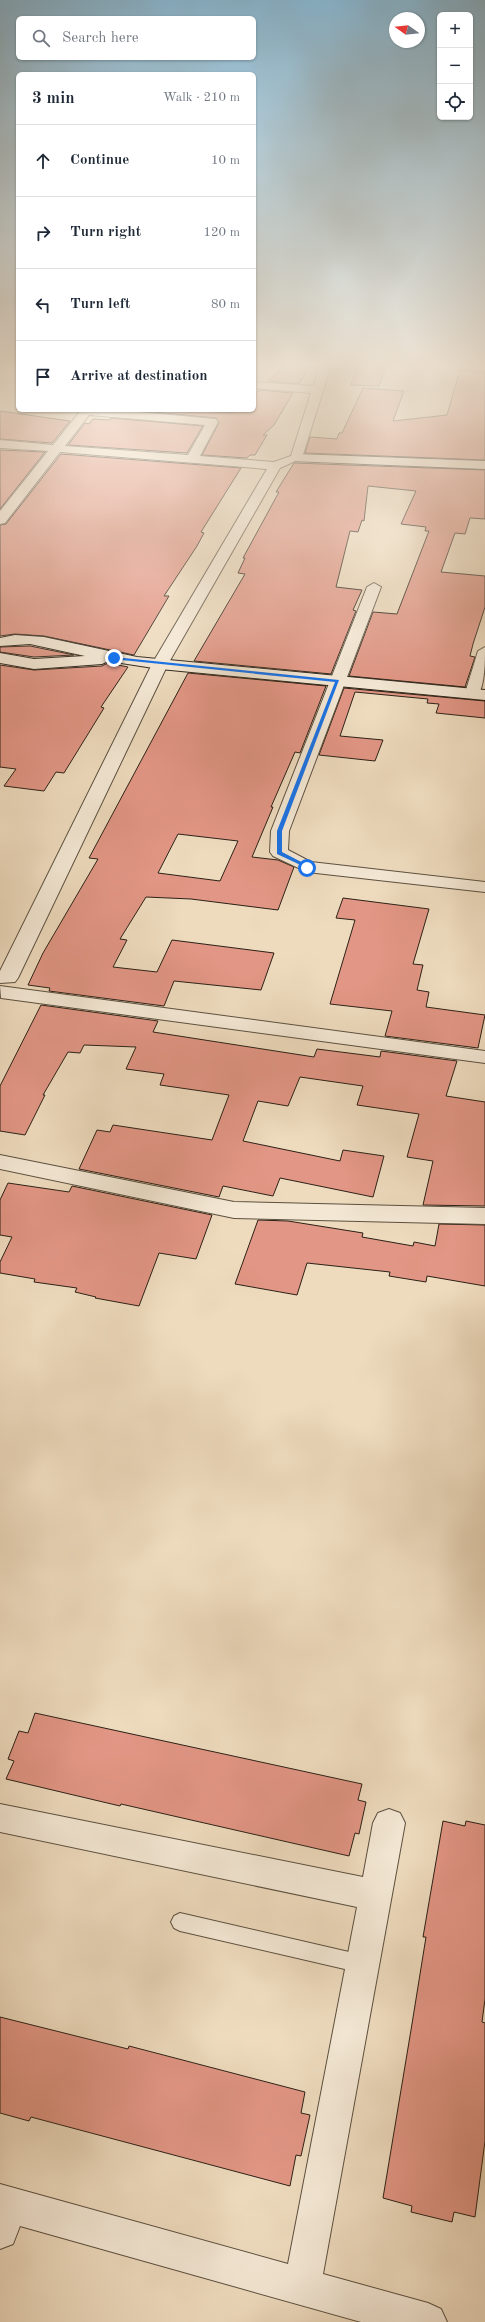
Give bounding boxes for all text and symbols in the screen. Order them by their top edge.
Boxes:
north arrow [389,12,425,48]
map controls [437,12,473,120]
button: + [437,12,473,48]
search box [16,16,256,60]
icon: search [30,27,52,49]
text: Search here [62,31,139,46]
button: − [437,48,473,84]
button: locate [437,84,473,120]
text: 3 min [32,90,75,107]
text: Walk · 210 m [163,91,240,104]
icon: ahead [32,150,54,172]
text: Continue [70,153,129,168]
text: 10 m [211,154,240,167]
icon: right [32,222,54,244]
text: Turn right [70,225,141,240]
text: 120 m [203,226,240,239]
icon: left [32,294,54,316]
text: Turn left [70,297,130,312]
text: 80 m [211,298,240,311]
icon: arrive [32,366,54,388]
text: Arrive at destination [70,369,208,384]
route end [105,649,123,667]
route start [298,859,316,877]

